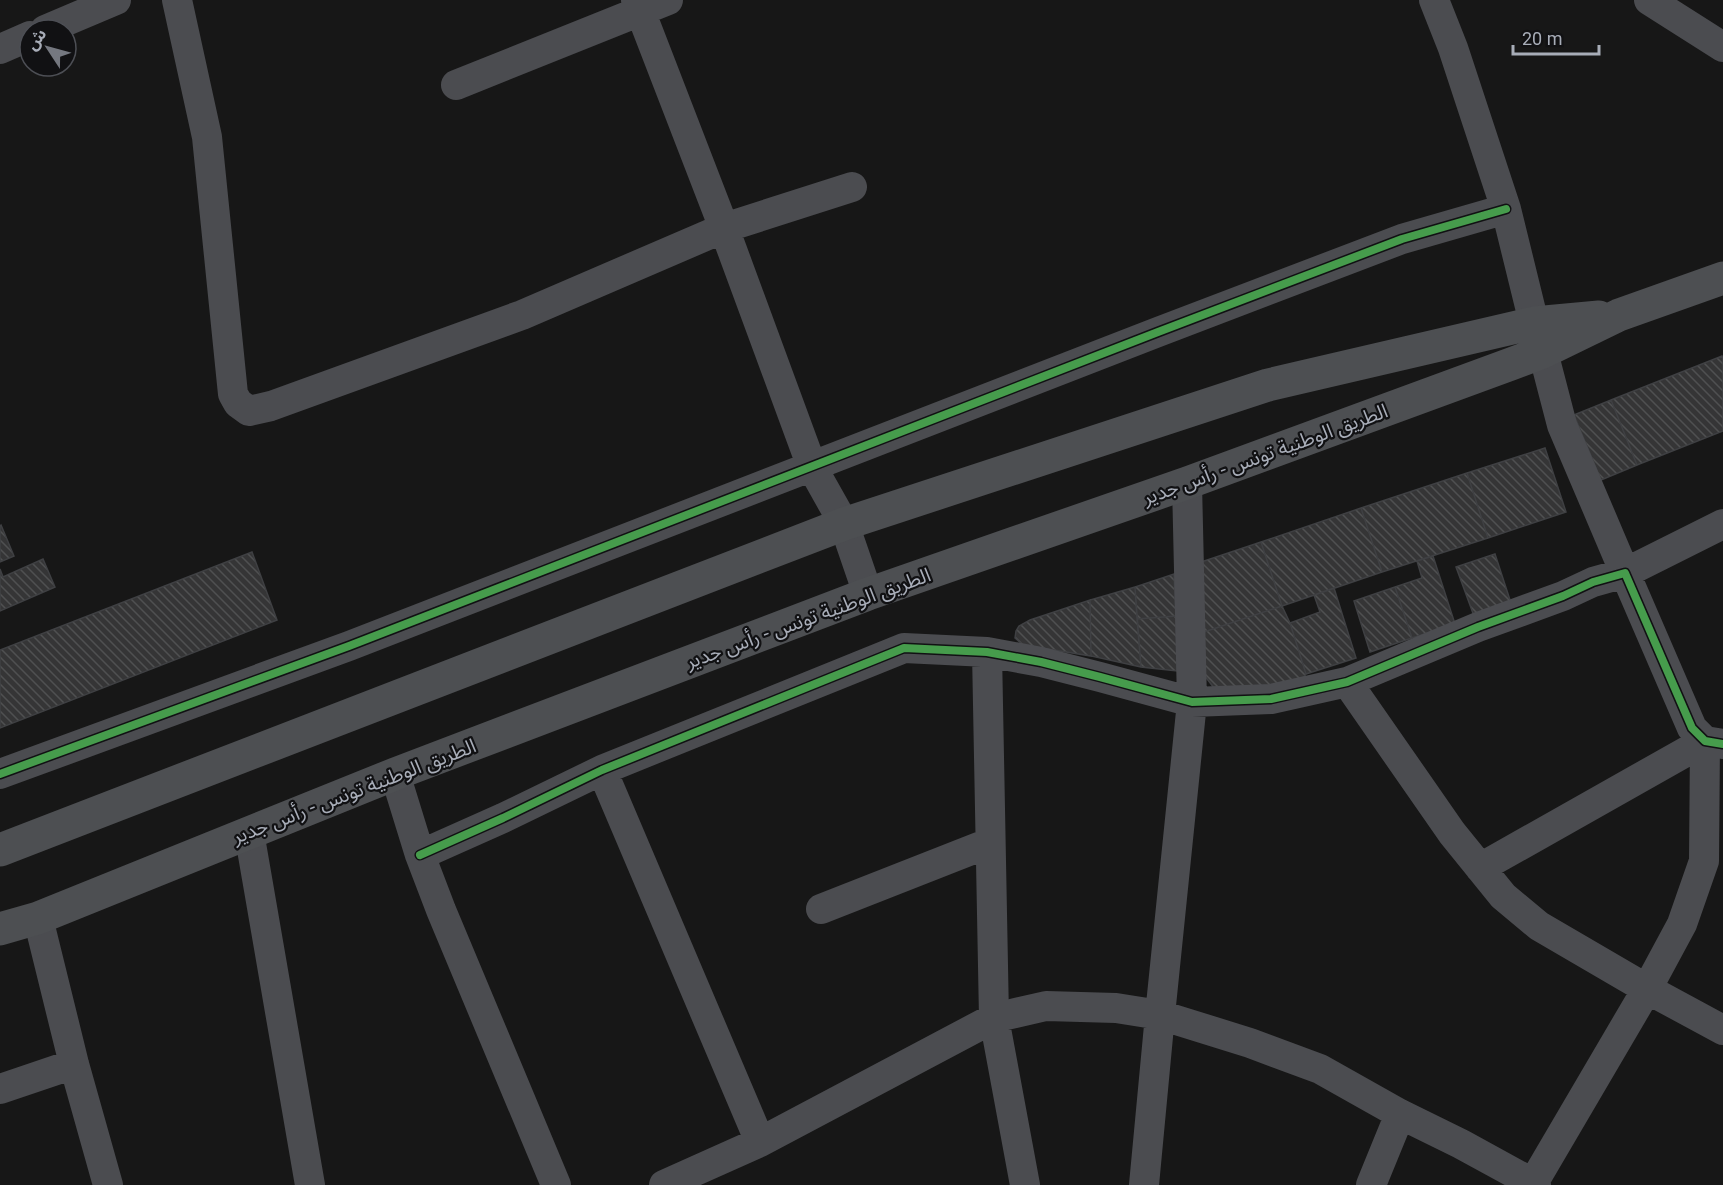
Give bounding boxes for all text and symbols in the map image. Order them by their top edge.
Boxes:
north arrow [18,18,78,78]
scale bar [1513,18,1598,56]
text: ش [22,25,50,54]
text: 20 m [1522,28,1562,49]
street label: الطريق الوطنية تونس - رأس جدير [1138,398,1391,511]
street label: الطريق الوطنية تونس - رأس جدير [681,562,934,675]
street label: الطريق الوطنية تونس - رأس جدير [228,733,480,850]

